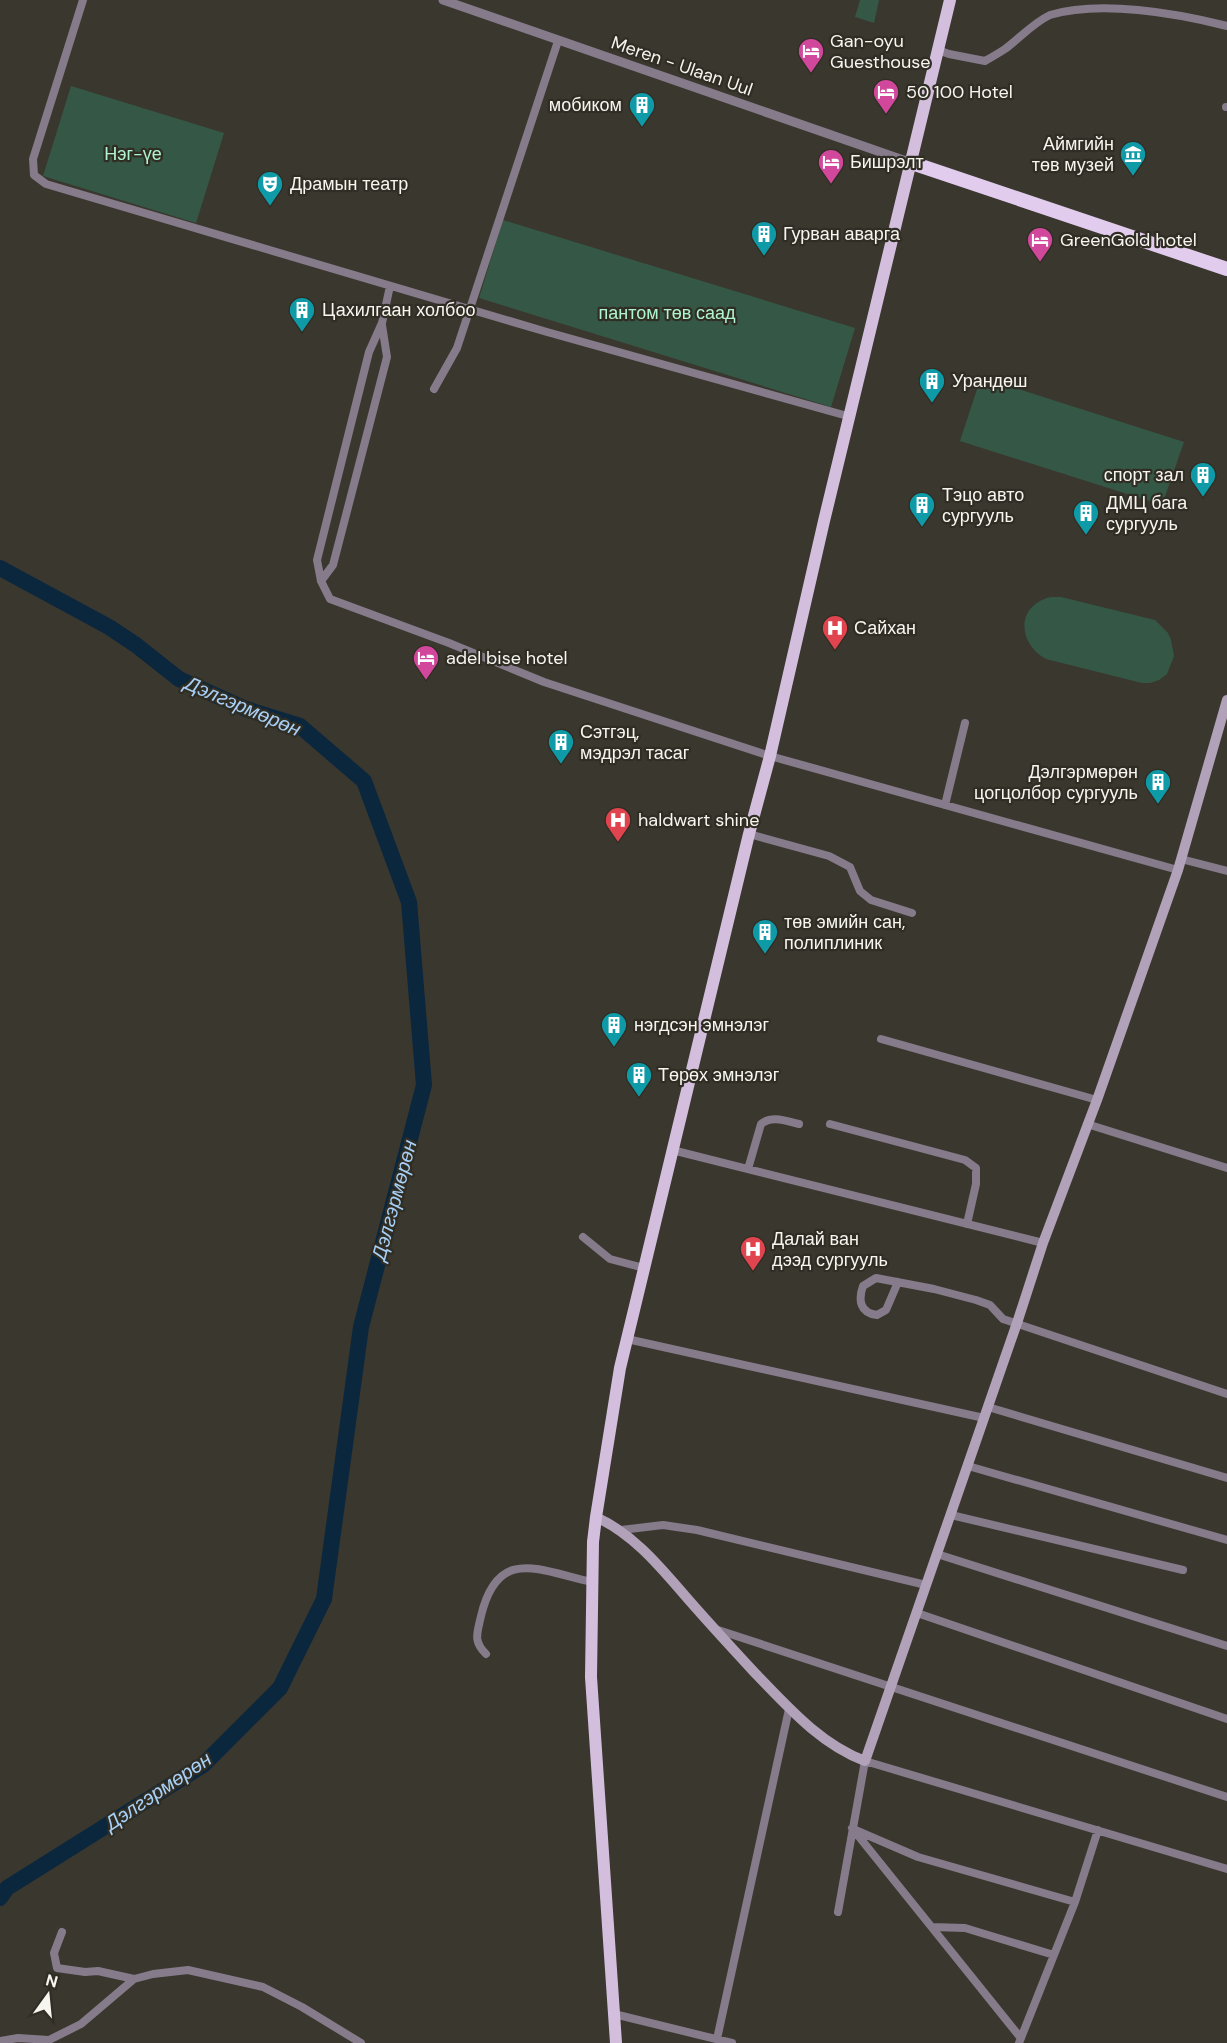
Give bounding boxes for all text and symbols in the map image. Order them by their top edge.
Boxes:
place label: Gan-oyu Guesthouse [830,29,930,74]
street label: Meren - Ulaan Uul [608,31,756,101]
hotel icon: Gan-oyu Guesthouse [796,36,826,74]
hotel icon: 50 100 Hotel [871,77,901,115]
place label: 50 100 Hotel [906,80,1013,104]
building icon: мобиком [627,90,657,128]
place label: мобиком [549,93,622,117]
place label: Аймгийн төв музей [1032,132,1114,177]
museum icon: Аймгийн төв музей [1118,139,1148,177]
park label: Нэг-үе [104,142,162,166]
hotel icon: Бишрэлт [816,147,846,185]
place label: Бишрэлт [850,150,924,174]
theatre icon: Драмын театр [255,169,285,207]
place label: Драмын театр [290,172,408,196]
building icon: Гурван аварга [749,219,779,257]
place label: Гурван аварга [783,222,901,246]
hotel icon: GreenGold hotel [1025,225,1055,263]
place label: GreenGold hotel [1060,228,1197,252]
building icon: Цахилгаан холбоо [287,295,317,333]
place label: Цахилгаан холбоо [322,298,475,322]
park label: пантом төв саад [598,301,736,325]
building icon: Урандөш [917,366,947,404]
place label: Урандөш [952,369,1028,393]
building icon: спорт зал [1188,460,1218,498]
place label: спорт зал [1104,463,1184,487]
place label: Тэцо авто сургууль [942,483,1024,528]
building icon: Тэцо авто сургууль [907,490,937,528]
place label: ДМЦ бага сургууль [1106,491,1188,536]
building icon: ДМЦ бага сургууль [1071,498,1101,536]
hospital icon: Сайхан [820,613,850,651]
place label: Сайхан [854,616,916,640]
hotel icon: adel bise hotel [411,643,441,681]
place label: adel bise hotel [446,646,567,670]
water label: Дэлгэрмөрөн [179,669,305,742]
place label: Сэтгэц, мэдрэл тасаг [580,720,690,765]
building icon: Сэтгэц, мэдрэл тасаг [546,727,576,765]
place label: Дэлгэрмөрөн цогцолбор сургууль [974,760,1138,805]
building icon: Дэлгэрмөрөн цогцолбор сургууль [1143,767,1173,805]
hospital icon: haldwart shine [603,805,633,843]
place label: haldwart shine [638,808,759,832]
place label: төв эмийн сан, полиплиник [784,910,905,955]
building icon: төв эмийн сан, полиплиник [750,917,780,955]
building icon: нэгдсэн эмнэлэг [599,1010,629,1048]
place label: нэгдсэн эмнэлэг [634,1013,769,1037]
building icon: Төрөх эмнэлэг [624,1060,654,1098]
place label: Төрөх эмнэлэг [658,1063,780,1087]
water label: Дэлгэрмөрөн [365,1137,423,1265]
place label: Далай ван дээд сургууль [772,1227,888,1272]
hospital icon: Далай ван дээд сургууль [738,1234,768,1272]
water label: Дэлгэрмөрөн [98,1746,216,1837]
north arrow [18,1965,78,2025]
text: N [43,1969,60,1993]

